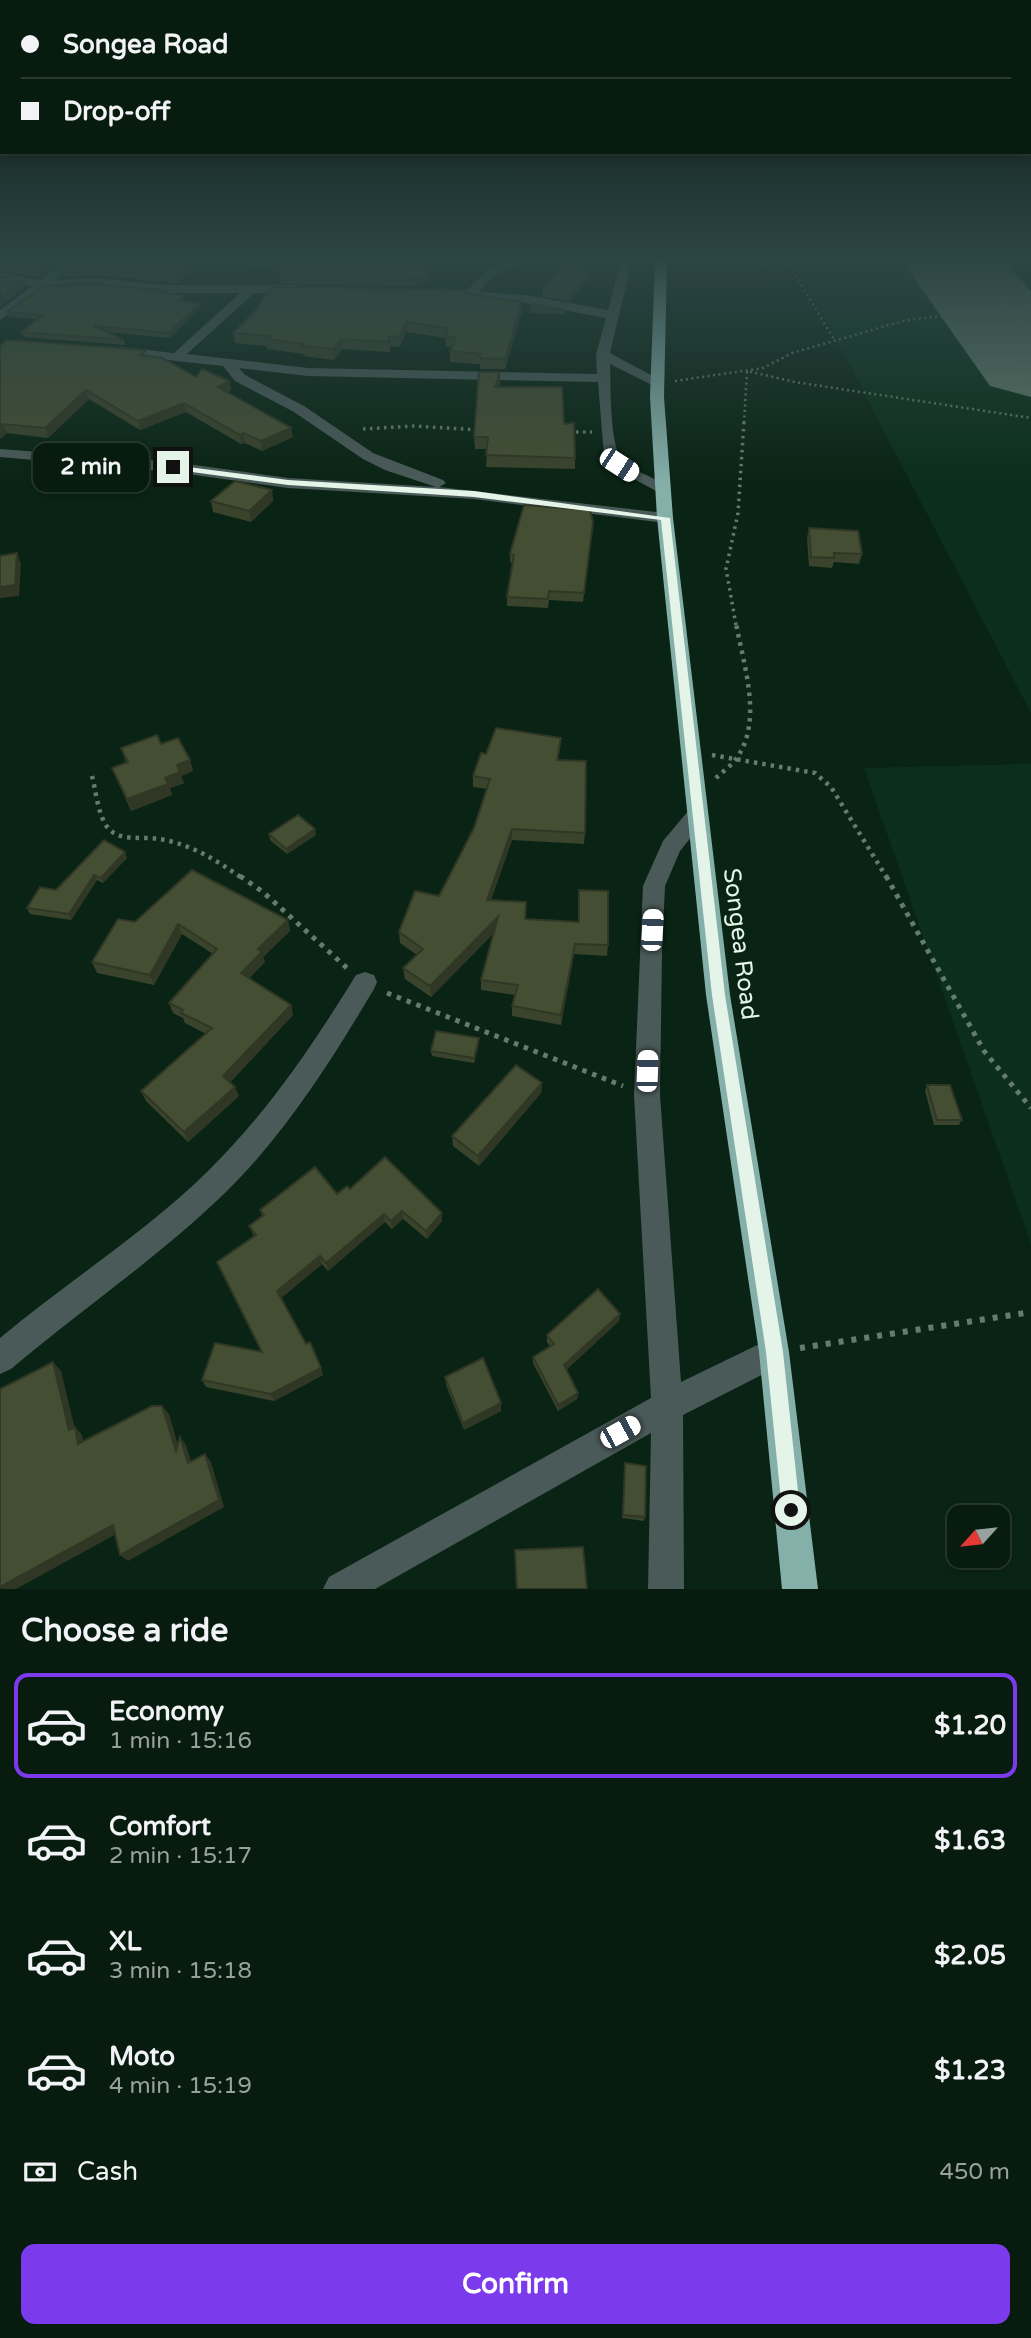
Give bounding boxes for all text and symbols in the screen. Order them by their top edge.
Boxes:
text: Songea Road [63,29,229,60]
text: Drop-off [63,96,170,127]
callout: 2 min [33,442,148,491]
car [596,445,643,485]
route end [157,451,189,483]
text: 2 min [60,453,122,481]
street label: Songea Road [717,866,764,1022]
car [641,908,664,952]
car [636,1050,659,1092]
car [597,1413,644,1451]
route start [775,1494,807,1526]
north arrow [947,1505,1010,1568]
map controls [947,1505,1010,1568]
text: Choose a ride [21,1612,228,1650]
icon: car [25,1694,88,1757]
text: Economy [109,1696,224,1727]
text: $1.20 [934,1710,1006,1741]
text: 1 min · 15:16 [109,1727,252,1755]
icon: car [25,1809,88,1872]
text: Comfort [109,1811,211,1842]
text: $1.63 [934,1825,1006,1856]
text: 2 min · 15:17 [109,1842,252,1870]
icon: car [25,1924,88,1987]
text: XL [109,1926,141,1957]
text: $2.05 [934,1940,1006,1971]
text: 3 min · 15:18 [109,1957,252,1985]
icon: car [25,2039,88,2102]
text: Moto [109,2041,175,2072]
text: $1.23 [934,2055,1006,2086]
text: 4 min · 15:19 [109,2072,252,2100]
icon: cash [21,2153,59,2191]
text: Cash [77,2156,138,2187]
text: 450 m [940,2158,1010,2186]
button: Confirm [21,2244,1010,2324]

